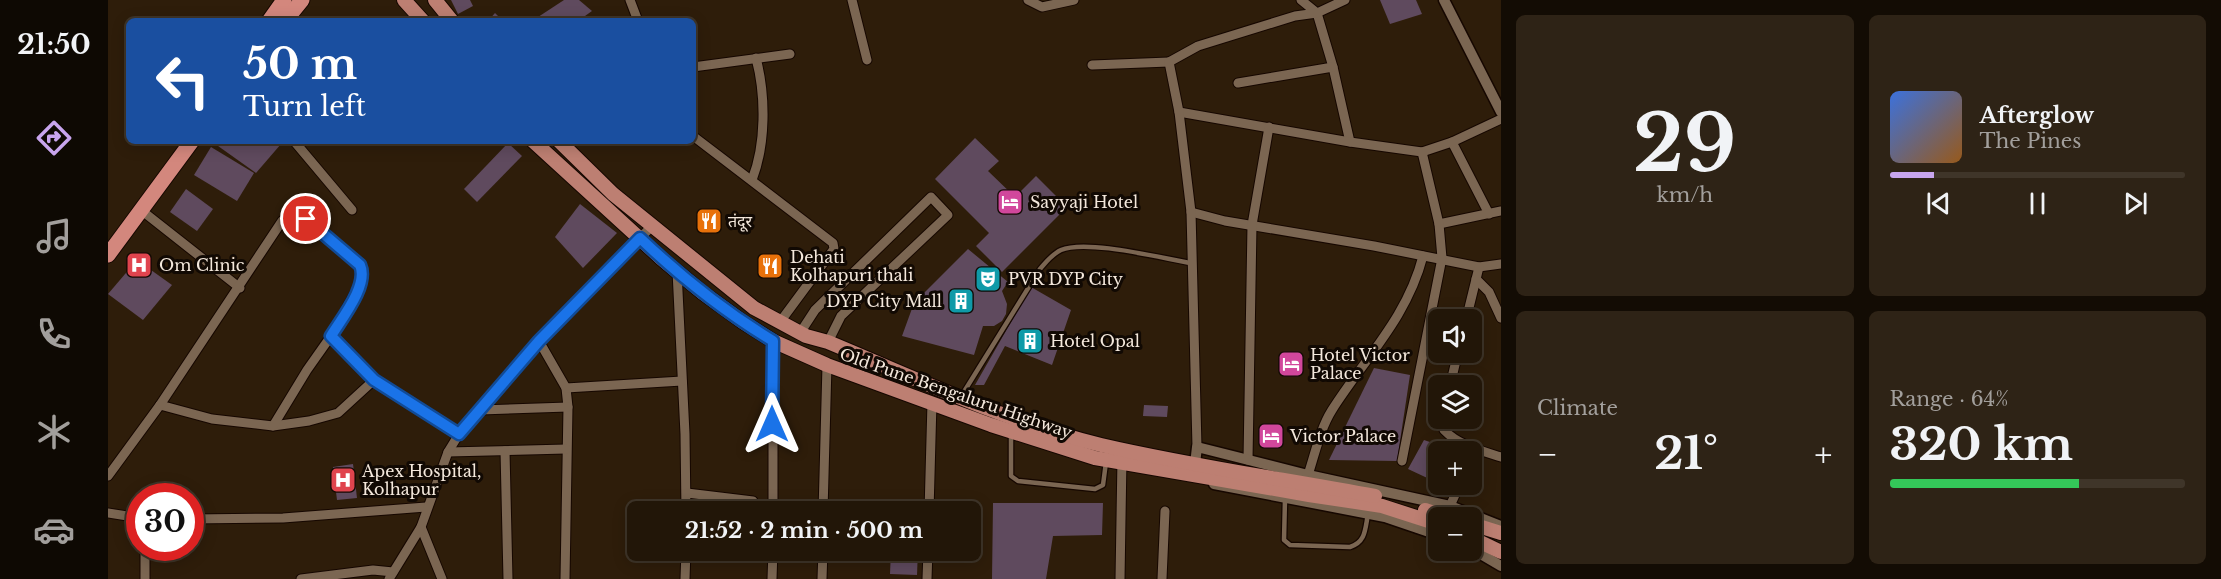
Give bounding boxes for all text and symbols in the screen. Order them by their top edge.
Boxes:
text: 21:50 [17,28,91,61]
text: 50 m [243,38,357,90]
icon: left [144,42,222,120]
text: Turn left [243,90,366,123]
text: 29 [1633,95,1736,192]
text: Afterglow [1980,102,2094,129]
icon: directions [33,117,75,159]
text: The Pines [1980,129,2081,153]
text: km/h [1656,183,1713,207]
hotel icon: Sayyaji Hotel [995,187,1025,217]
icon: previous [1922,187,1955,220]
icon: pause [2021,187,2054,220]
icon: next [2119,187,2152,220]
place label: Sayyaji Hotel [1030,192,1138,212]
pin [280,193,331,244]
icon: arrive [289,202,322,235]
restaurant icon: तंदूर [694,206,724,236]
place label: तंदूर [728,211,753,232]
icon: music [33,215,75,257]
place label: Dehati Kolhapuri thali [790,247,914,285]
hospital icon: Om Clinic [124,250,154,280]
restaurant icon: Dehati Kolhapuri thali [755,251,785,281]
place label: Om Clinic [159,255,245,275]
theatre icon: PVR DYP City [973,264,1003,294]
place label: PVR DYP City [1008,269,1124,289]
building icon: DYP City Mall [946,286,976,316]
place label: DYP City Mall [826,291,942,311]
map controls [1428,309,1482,561]
button: sound [1428,309,1482,363]
icon: phone [33,313,75,355]
building icon: Hotel Opal [1015,326,1045,356]
place label: Hotel Opal [1050,331,1140,351]
street label: Old Pune Bengaluru Highway [837,344,1076,443]
place label: Hotel Victor Palace [1310,345,1410,383]
hotel icon: Hotel Victor Palace [1276,349,1306,379]
button: layers [1428,375,1482,429]
text: Range · 64% [1890,387,2009,411]
position arrow [740,392,804,456]
text: Climate [1537,396,1618,420]
icon: climate [33,411,75,453]
text: 320 km [1890,416,2073,472]
hotel icon: Victor Palace [1256,421,1286,451]
text: 21° [1654,425,1718,481]
place label: Victor Palace [1289,426,1396,446]
text: − [1537,434,1558,475]
text: + [1814,434,1832,475]
button: + [1428,441,1482,495]
place label: Apex Hospital, Kolhapur [361,461,481,499]
hospital icon: Apex Hospital, Kolhapur [328,465,358,495]
speed limit sign: 30 [126,483,204,561]
button: − [1428,507,1482,561]
icon: car [33,509,75,551]
text: 21:52 · 2 min · 500 m [685,517,923,544]

